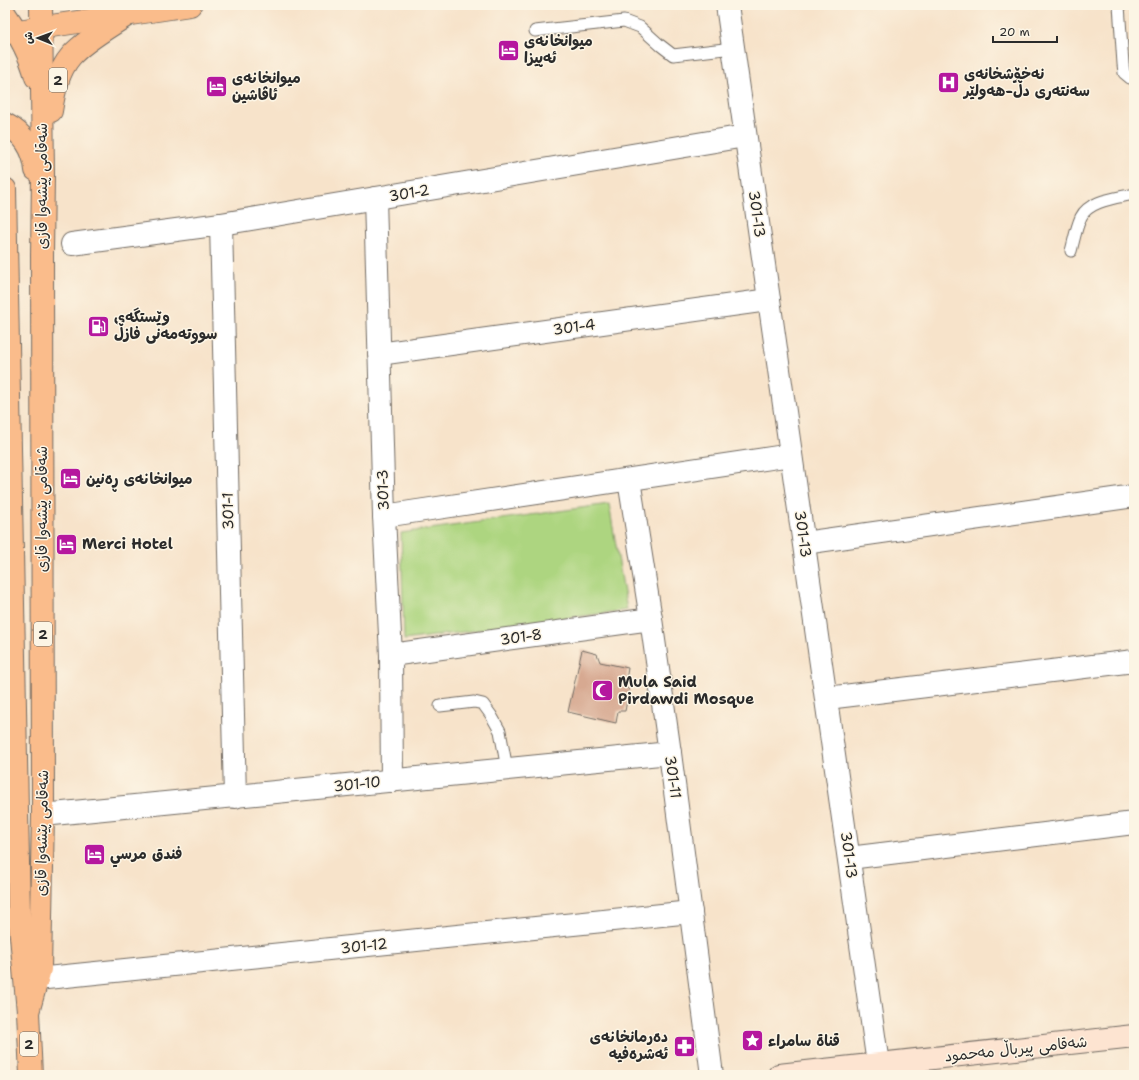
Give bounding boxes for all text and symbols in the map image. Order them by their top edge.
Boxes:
north arrow [18,18,58,58]
scale bar [993,18,1057,44]
text: 20 m [999,24,1030,40]
place label: میوانخانەی ئەپیزا [524,31,593,68]
text: ش [21,32,36,44]
hotel icon: میوانخانەی ئەپیزا [495,37,521,63]
place label: نەخۆشخانەی سەنتەری دڵ-هەولێر [962,64,1090,101]
road number: 2 [49,68,67,92]
place label: میوانخانەی ئاڤاشین [232,68,301,105]
hospital icon: نەخۆشخانەی سەنتەری دڵ-هەولێر [936,70,962,96]
hotel icon: میوانخانەی ئاڤاشین [203,74,229,100]
street label: شەقامی پێشەوا قازی [32,123,52,249]
street label: 301-2 [387,180,431,206]
street label: 301-13 [744,189,770,239]
place label: وێستگەی سووتەمەنی فازڵ [114,307,217,344]
fuel station icon: وێستگەی سووتەمەنی فازڵ [85,313,111,339]
street label: 301-4 [551,314,597,340]
street label: شەقامی پێشەوا قازی [32,446,52,572]
hotel icon: میوانخانەی ڕەنین [57,466,83,492]
place label: میوانخانەی ڕەنین [86,469,192,492]
street label: 301-3 [372,469,394,511]
street label: 301-1 [218,492,238,530]
street label: 301-13 [790,509,816,559]
hotel icon: Merci Hotel [53,531,79,557]
place label: Merci Hotel [82,534,173,554]
road number: 2 [34,622,52,646]
street label: 301-8 [499,624,543,650]
place label: Mula Said Pirdawdi Mosque [618,672,754,709]
mosque icon: Mula Said Pirdawdi Mosque [590,678,616,704]
street label: 301-11 [660,754,686,800]
street label: شەقامی پێشەوا قازی [31,770,53,896]
street label: 301-10 [332,772,382,796]
street label: 301-13 [836,830,862,880]
hotel icon: فندق مرسي [81,841,107,867]
place label: فندق مرسي [110,844,182,868]
street label: 301-12 [339,934,389,958]
place label: دەرمانخانەی ئەشرەفیە [590,1027,668,1064]
place icon: قناة سامراء [739,1028,765,1054]
place label: قناة سامراء [768,1031,840,1051]
street label: شەقامی پیرباڵ مەحمود [944,1031,1088,1066]
road number: 2 [20,1032,38,1056]
pharmacy icon: دەرمانخانەی ئەشرەفیە [671,1033,697,1059]

